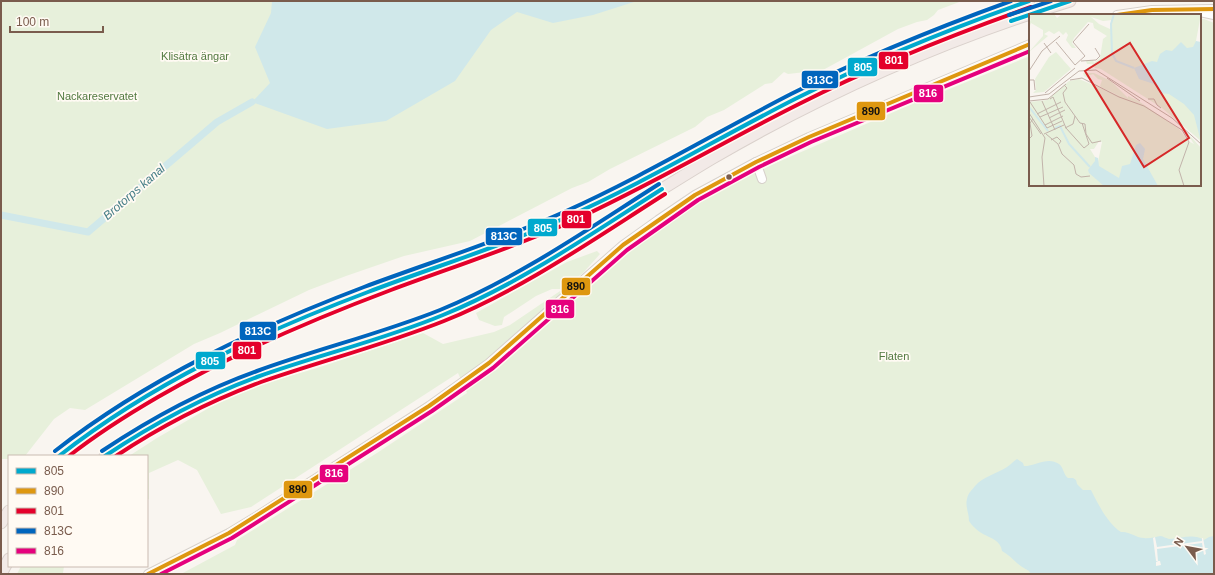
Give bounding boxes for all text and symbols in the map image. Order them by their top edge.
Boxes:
scale bar [10,8,103,34]
inset map [1029,14,1201,186]
text: 100 m [16,15,49,29]
park label: Klisätra ängar [161,50,229,62]
line badge: 801 [878,51,909,70]
text: 801 [885,54,903,66]
line badge: 805 [847,57,878,77]
text: 805 [854,61,872,73]
line badge: 813C [801,70,839,89]
text: 813C [807,74,833,86]
line badge: 816 [913,84,944,103]
text: 816 [919,87,937,99]
park label: Nackareservatet [57,90,137,102]
line badge: 890 [856,101,886,121]
text: 890 [862,105,880,117]
water label: Brotorps kanal [100,161,168,223]
unlabelled marker [724,172,734,182]
line badge: 801 [561,210,592,229]
text: 801 [567,213,585,225]
line badge: 805 [527,218,558,237]
text: 805 [534,222,552,234]
line badge: 813C [485,227,523,246]
text: 813C [491,230,517,242]
line badge: 890 [561,277,591,296]
text: 890 [567,280,585,292]
line badge: 816 [545,299,575,319]
text: 816 [551,303,569,315]
line badge: 813C [239,321,277,341]
text: 813C [245,325,271,337]
line badge: 801 [232,341,262,360]
text: 801 [238,344,256,356]
park label: Flaten [879,350,909,362]
line badge: 805 [195,351,226,370]
text: 805 [201,355,219,367]
legend [8,455,148,567]
text: 805 [44,464,64,478]
line badge: 816 [319,464,349,483]
text: 816 [325,467,343,479]
line badge: 890 [283,480,313,499]
text: 890 [289,483,307,495]
text: 890 [44,484,64,498]
text: 801 [44,504,64,518]
text: 813C [44,524,73,538]
north arrow [1167,527,1207,567]
text: N [1171,535,1186,548]
text: 816 [44,544,64,558]

